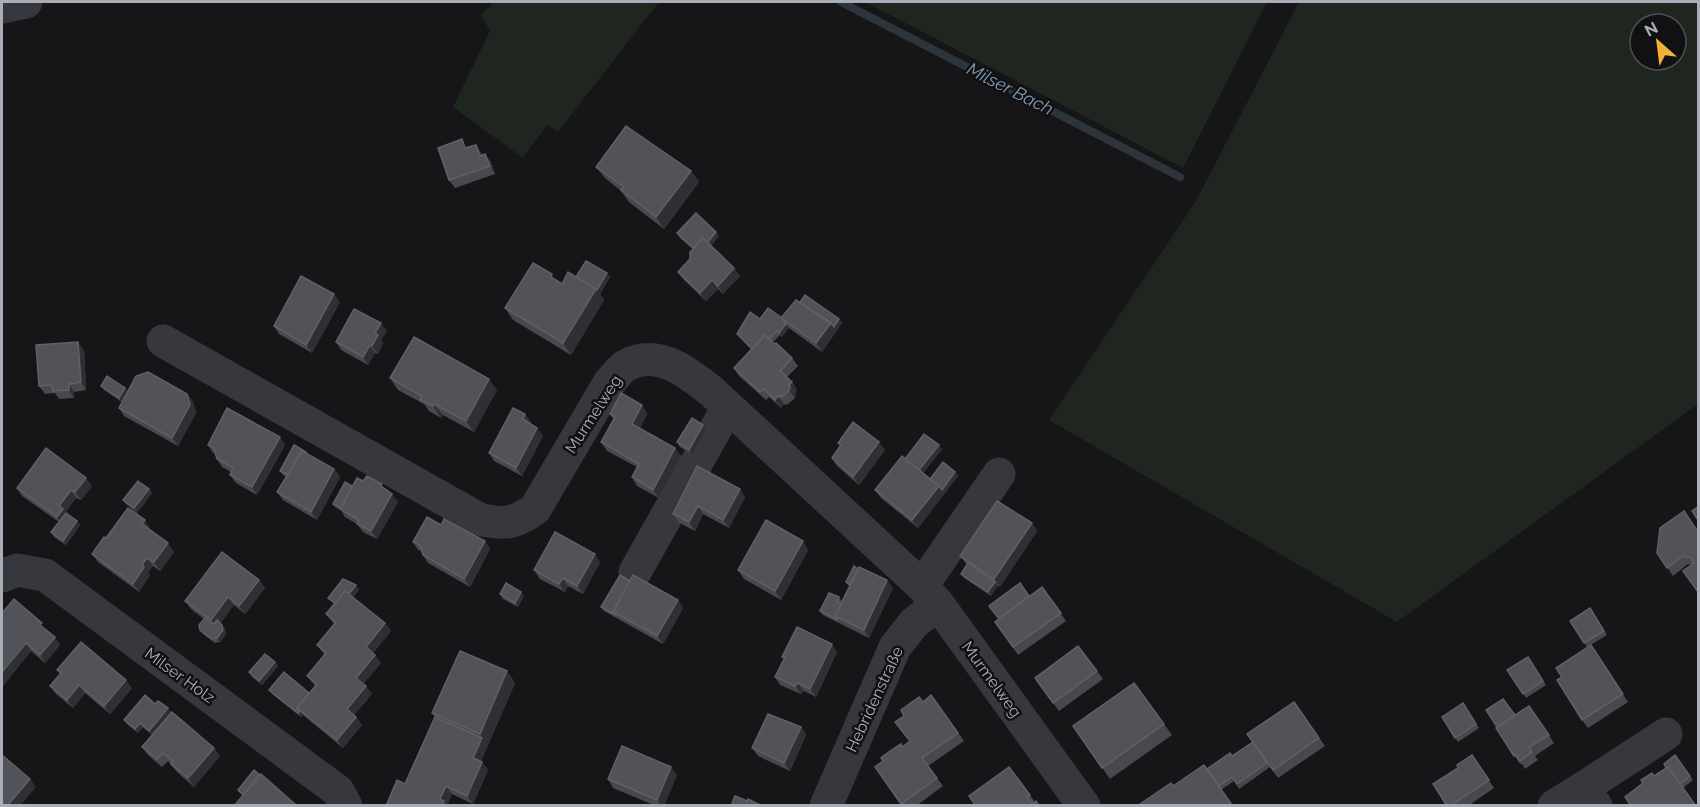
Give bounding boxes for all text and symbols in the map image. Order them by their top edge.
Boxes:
north arrow [1628,12,1688,72]
text: N [1641,18,1661,40]
water label: Milser Bach [964,58,1057,119]
street label: Murmelweg [561,372,626,457]
street label: Murmelweg [958,638,1026,721]
street label: Hebridenstraße [842,643,907,755]
street label: Milser Holz [141,644,218,707]

